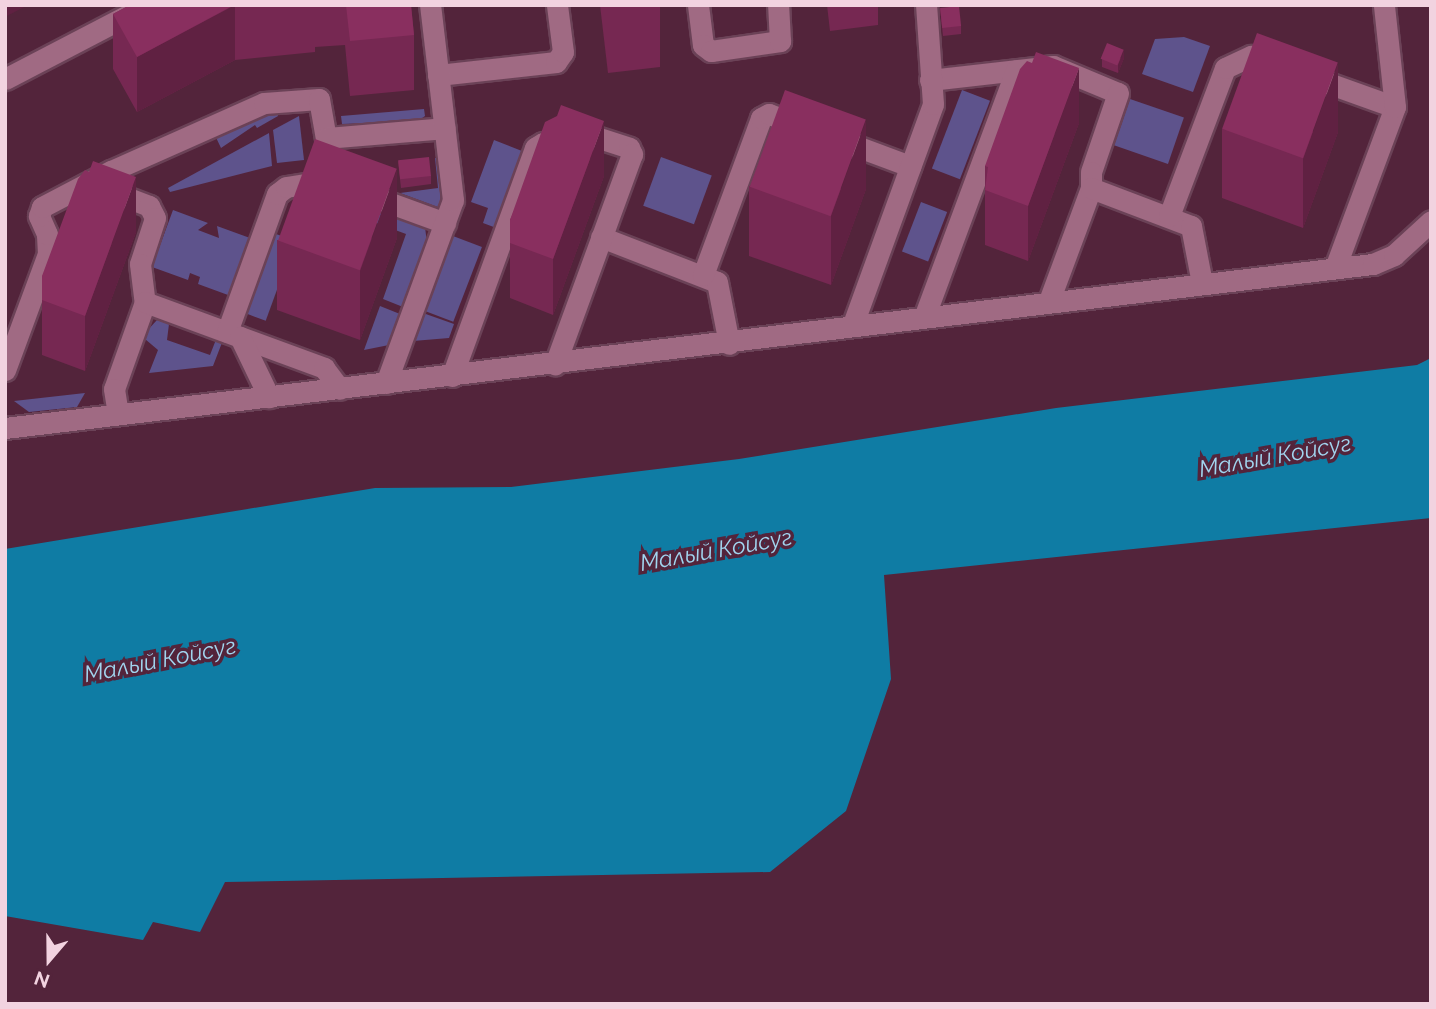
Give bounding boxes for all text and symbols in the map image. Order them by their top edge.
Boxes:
water label: Малый Койсуг [1197,429,1353,483]
water label: Малый Койсуг [638,523,794,577]
water label: Малый Койсуг [82,632,238,688]
north arrow [14,925,84,995]
text: N [31,967,52,993]

